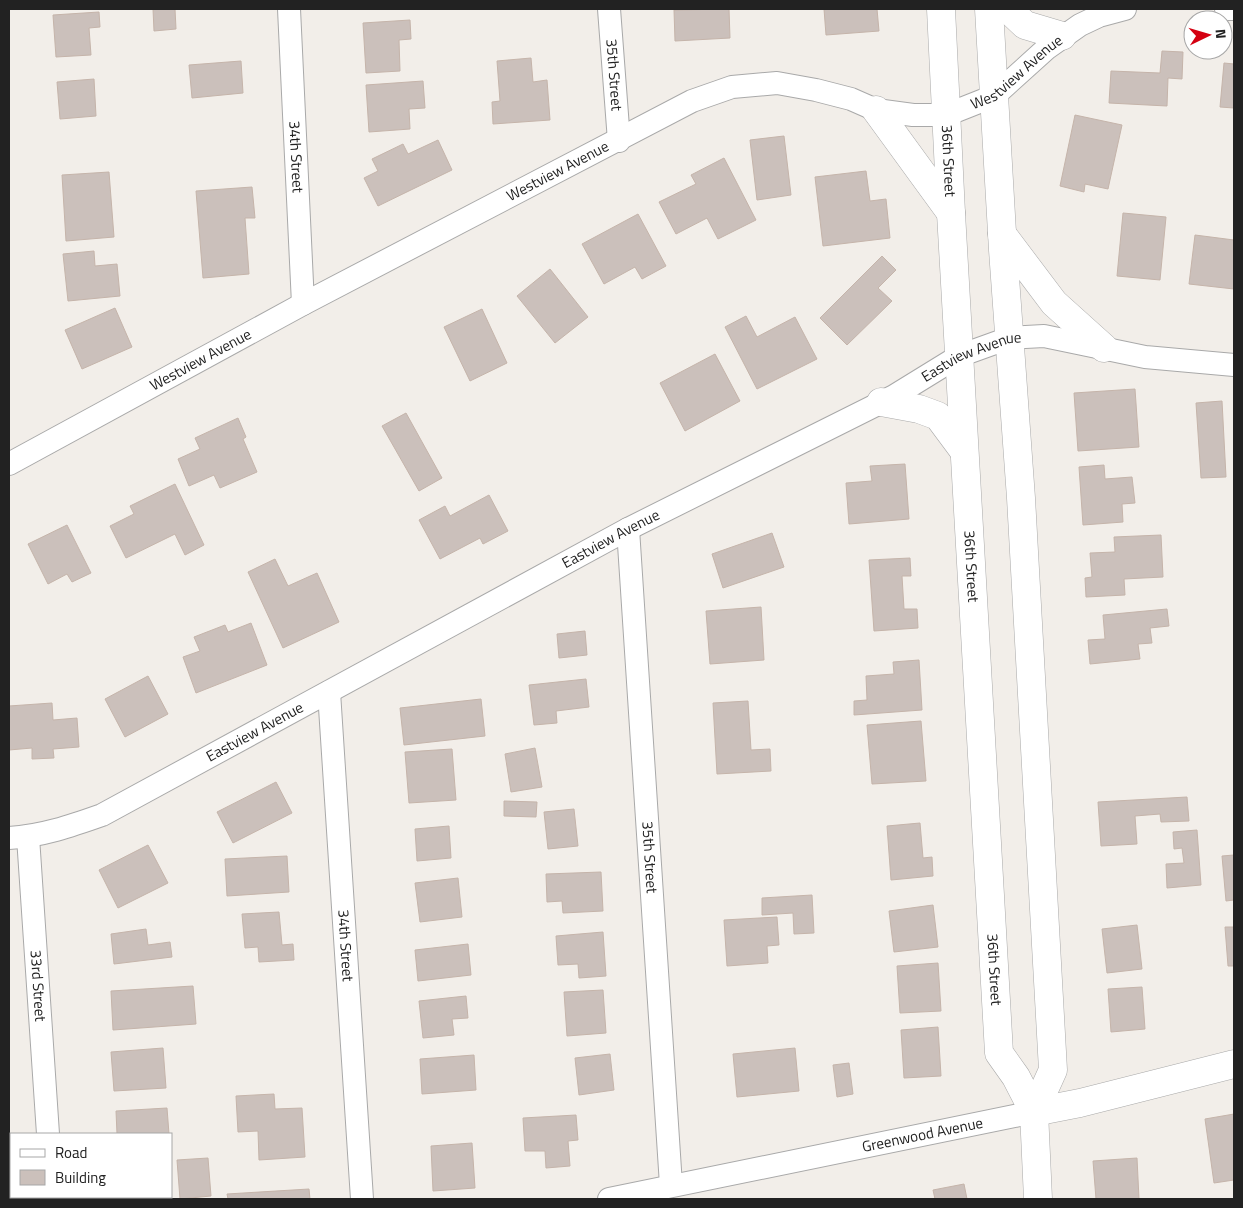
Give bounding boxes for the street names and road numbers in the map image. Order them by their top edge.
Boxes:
street label: Westview Avenue [967,29,1067,115]
street label: 35th Street [600,38,629,112]
street label: 34th Street [283,120,310,194]
street label: 36th Street [936,124,962,198]
street label: Westview Avenue [502,134,613,207]
street label: Westview Avenue [145,322,255,396]
street label: Eastview Avenue [917,325,1022,388]
street label: Eastview Avenue [557,503,663,574]
street label: 36th Street [958,529,985,604]
street label: Eastview Avenue [202,696,307,767]
street label: 35th Street [636,821,664,895]
street label: 34th Street [332,909,360,983]
street label: 36th Street [981,933,1008,1007]
street label: 33rd Street [25,949,52,1023]
street label: Greenwood Avenue [860,1111,985,1158]

